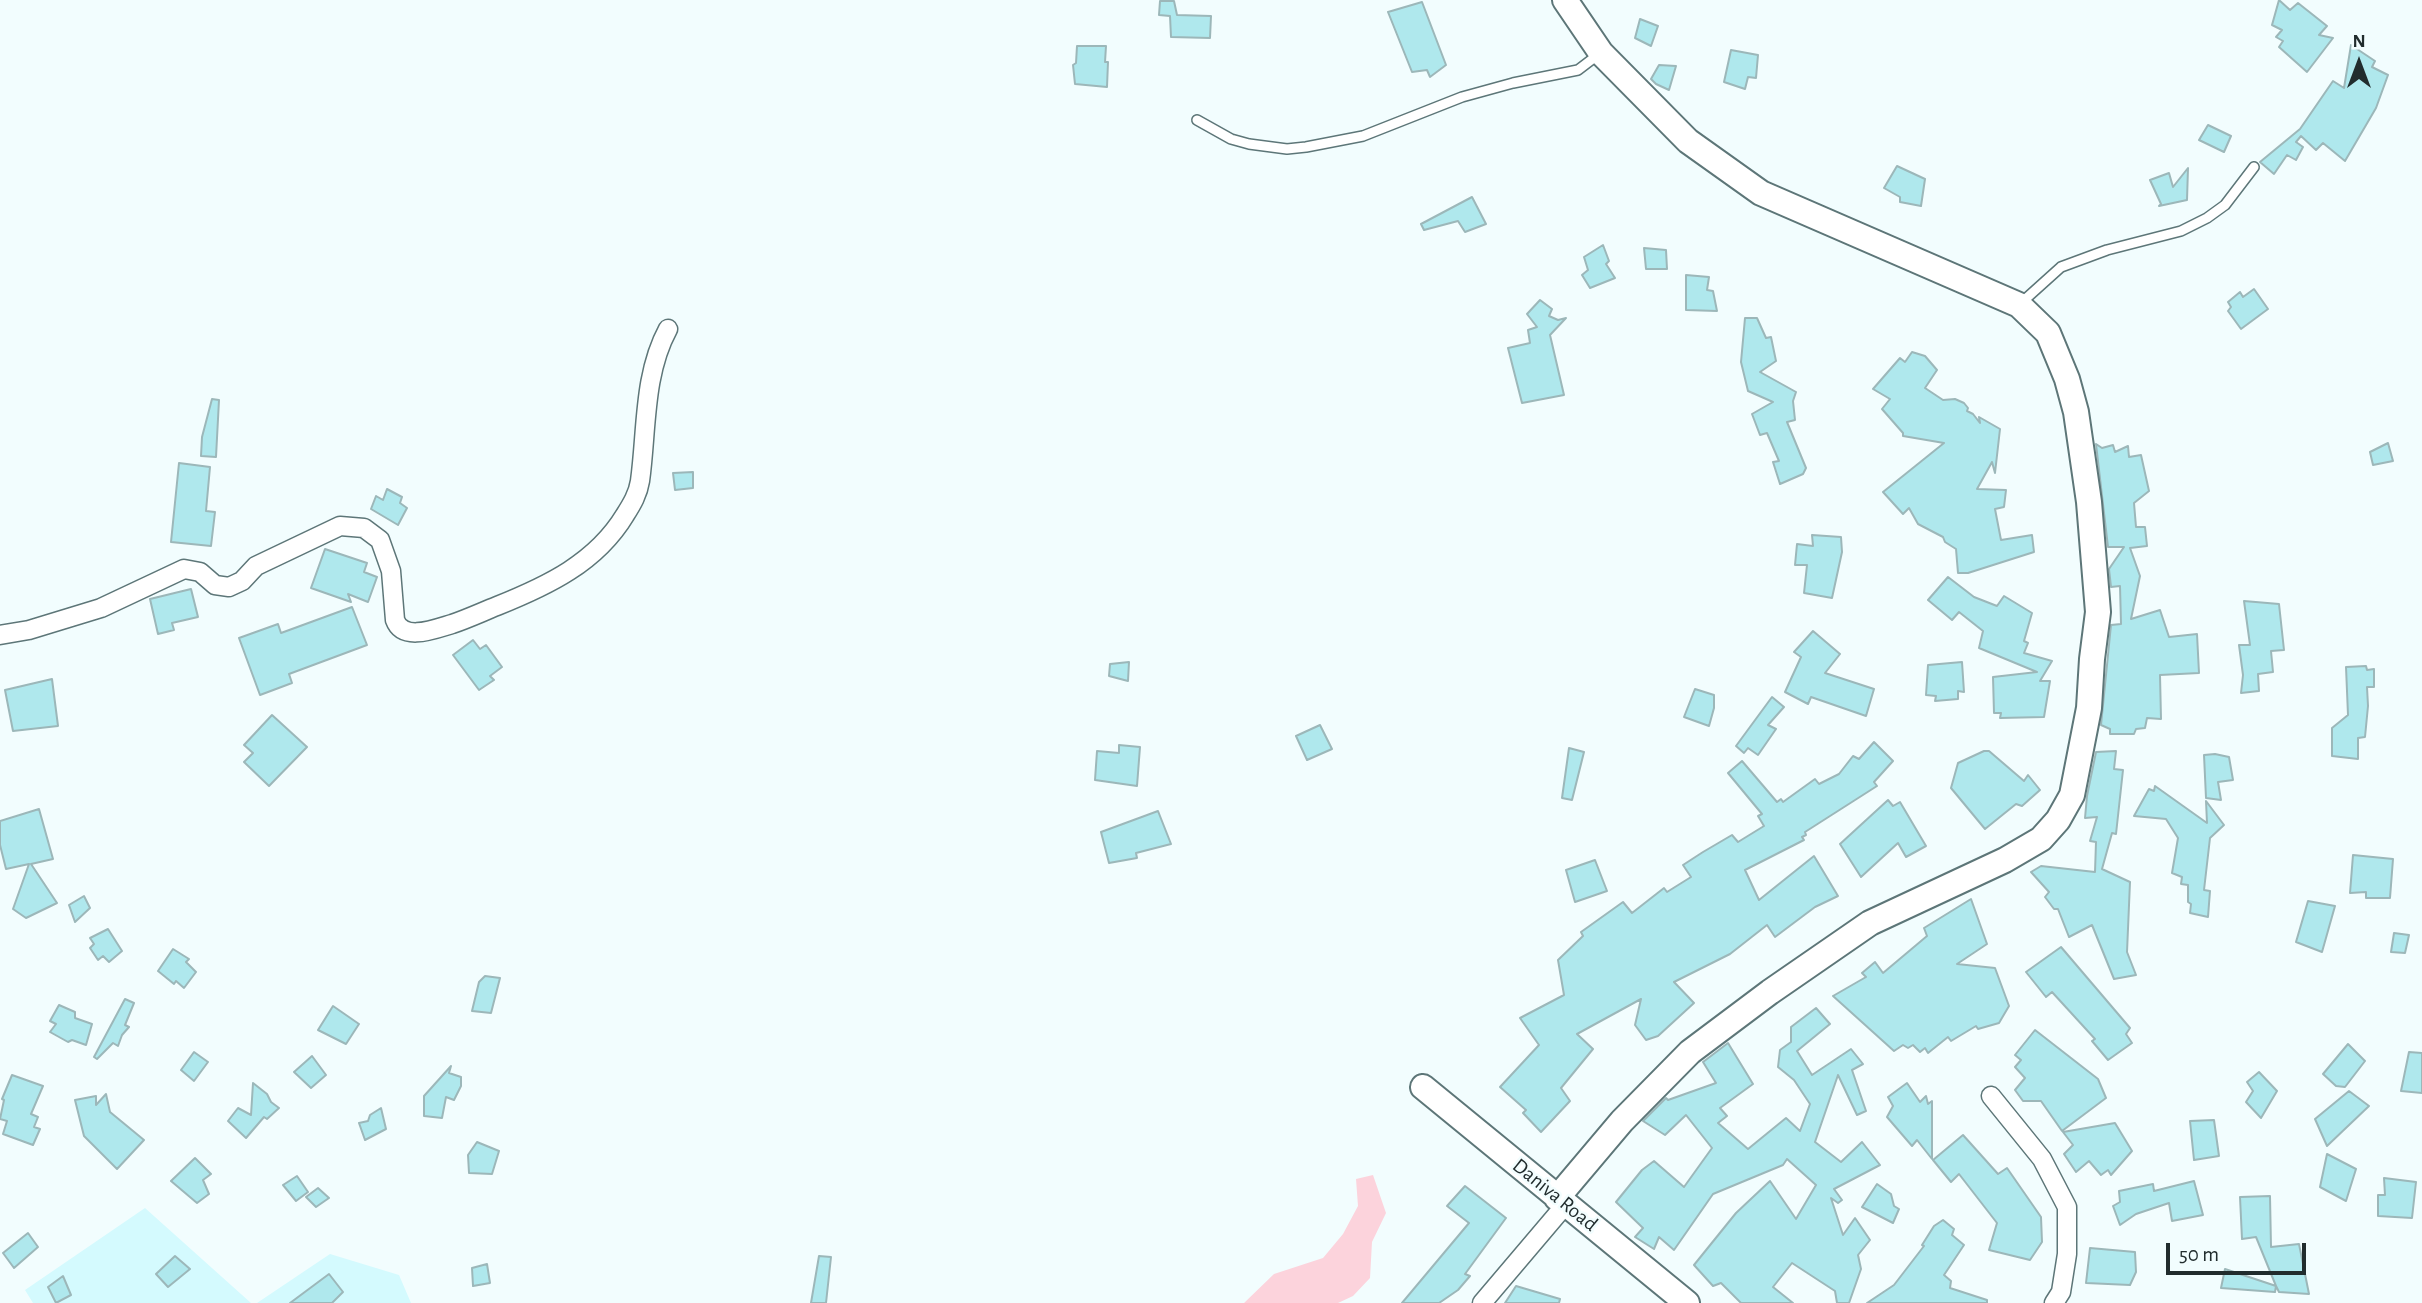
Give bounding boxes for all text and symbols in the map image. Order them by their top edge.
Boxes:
north arrow [2324,28,2394,98]
text: N [2352,32,2366,51]
street label: Daniva Road [1507,1153,1603,1237]
scale bar [2170,1230,2310,1274]
text: 50 m [2179,1244,2219,1265]

